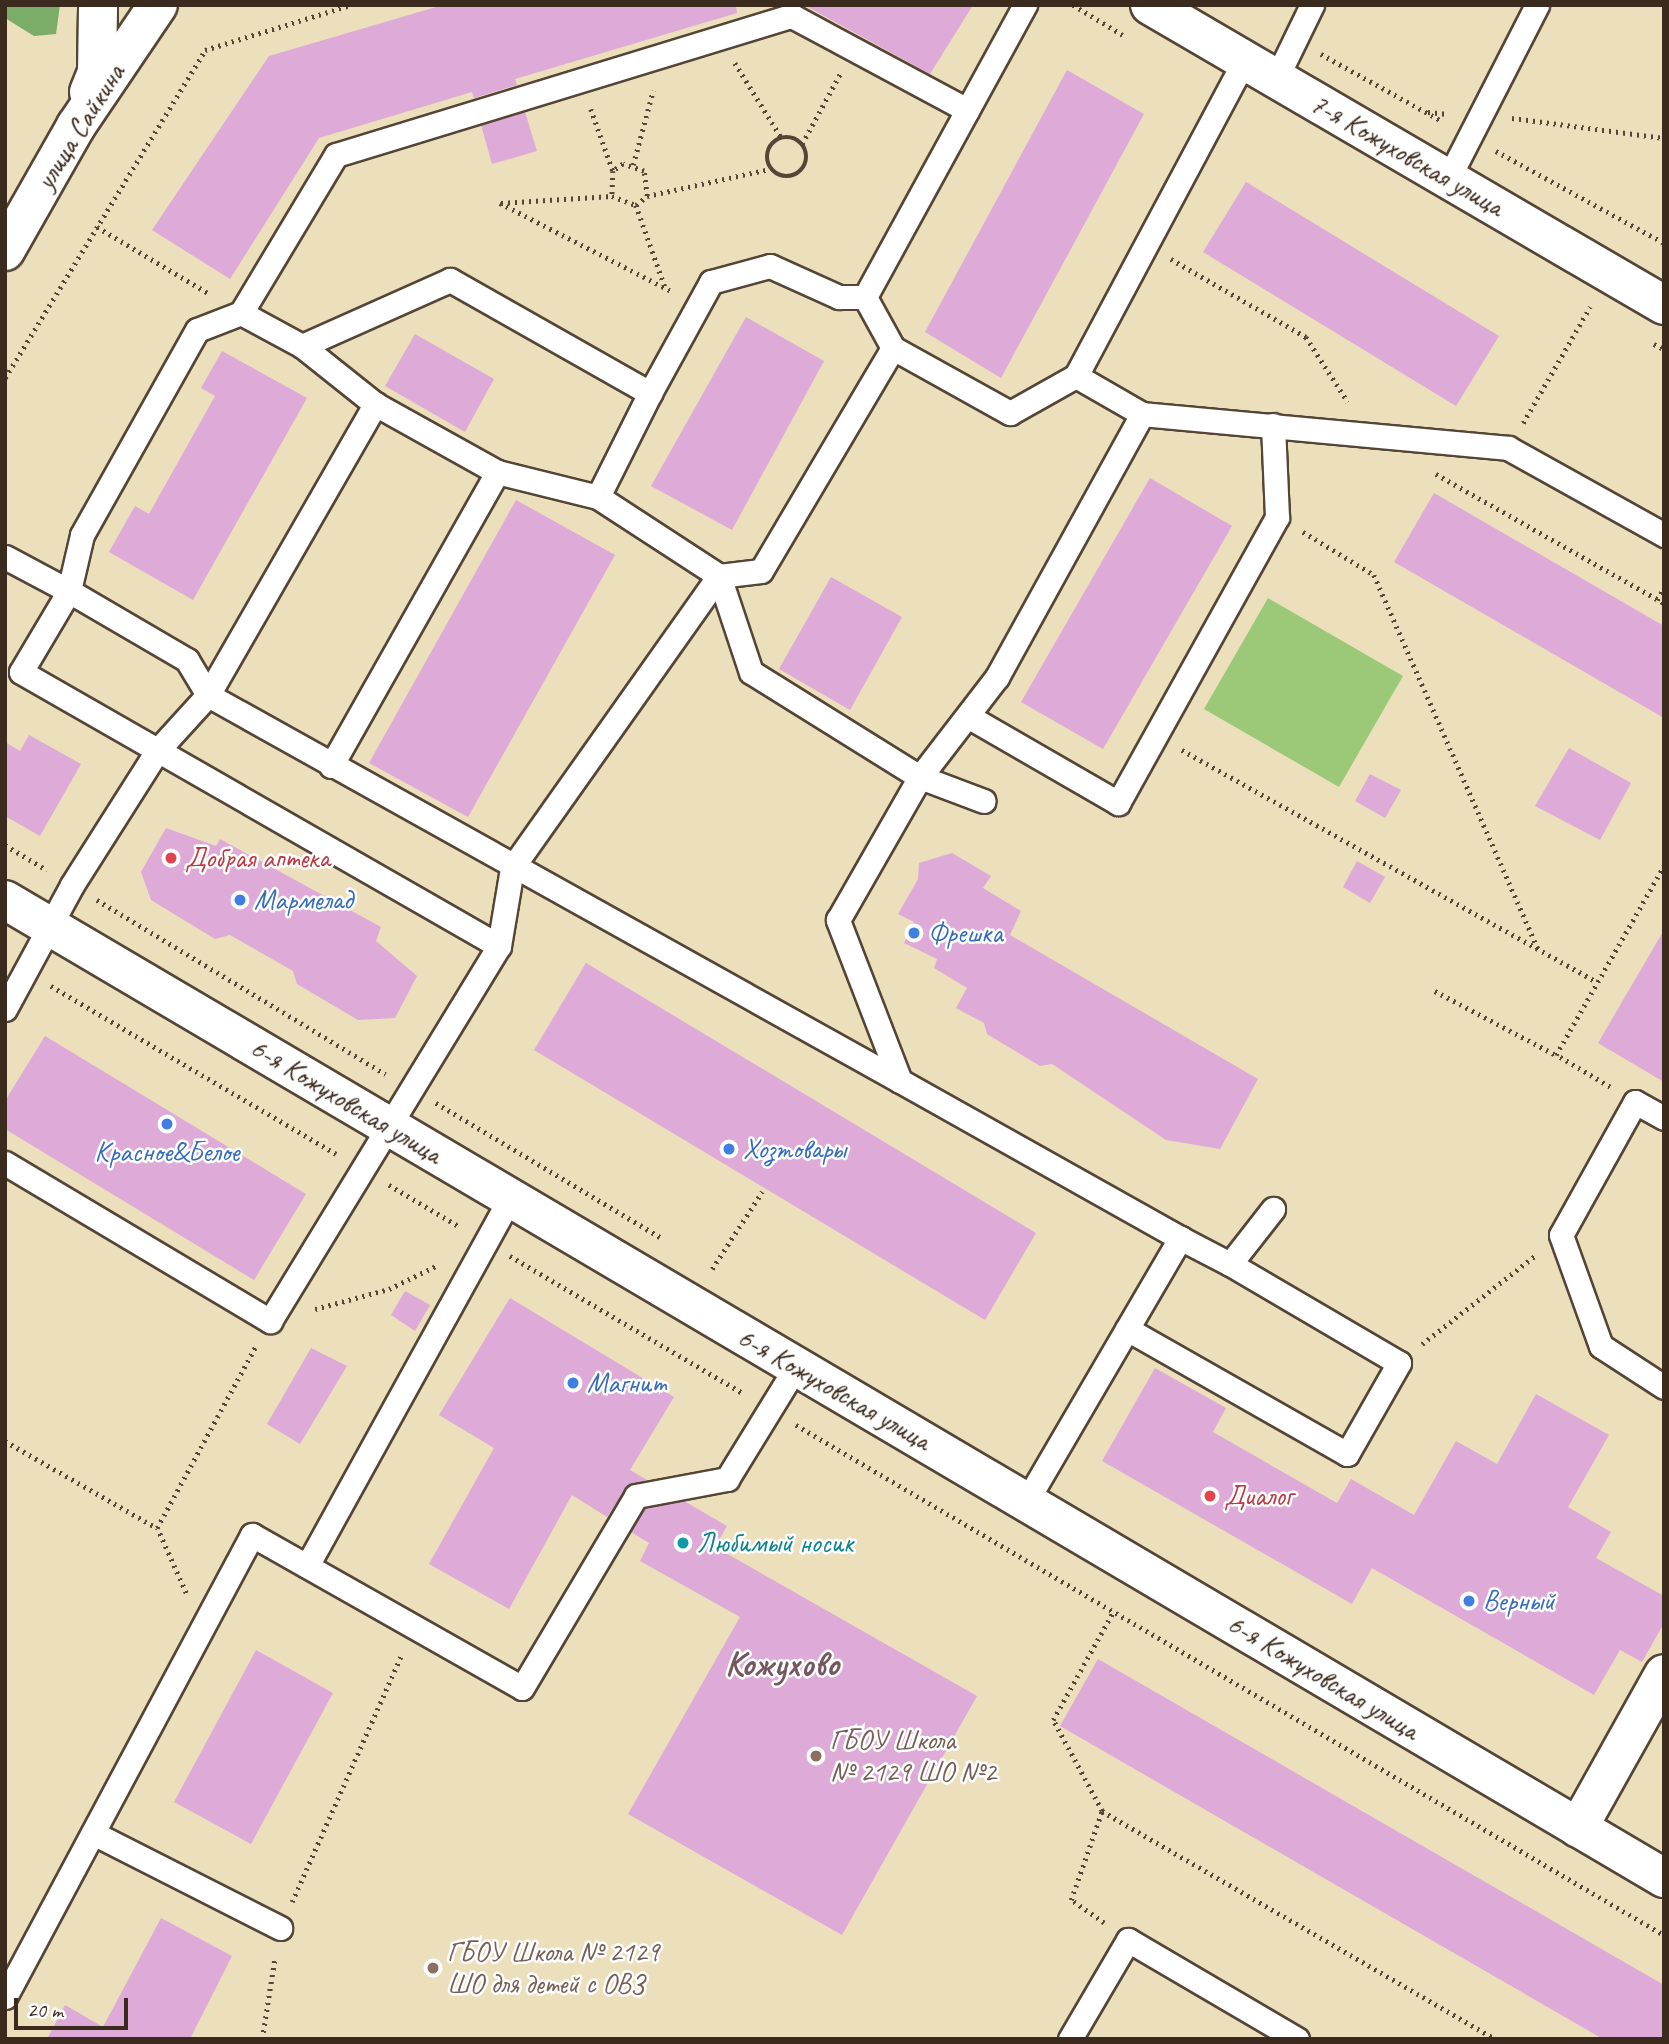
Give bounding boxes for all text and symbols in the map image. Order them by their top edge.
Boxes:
street label: улица Сайкина [28,58,132,196]
street label: 7-я Кожуховская улица [1305,87,1509,223]
place label: Добрая аптека [185,841,333,875]
marker: Добрая аптека [163,850,179,866]
place label: Мармелад [254,883,353,917]
marker: Мармелад [232,892,248,908]
place label: Фрешка [928,916,1002,950]
marker: Фрешка [906,925,922,941]
street label: 6-я Кожуховская улица [245,1031,447,1171]
marker: Красное&Белое [159,1116,175,1132]
place label: Хозтовары [743,1132,846,1166]
place label: Красное&Белое [95,1135,239,1169]
marker: Хозтовары [721,1141,737,1157]
street label: 6-я Кожуховская улица [732,1321,936,1457]
place label: Магнит [587,1366,667,1400]
marker: Магнит [565,1375,581,1391]
place label: Диалог [1224,1479,1293,1513]
marker: Диалог [1202,1488,1218,1504]
place label: Любимый носик [697,1526,853,1560]
marker: Любимый носик [675,1535,691,1551]
place label: Верный [1483,1584,1555,1618]
marker: Верный [1461,1593,1477,1609]
street label: 6-я Кожуховская улица [1222,1607,1424,1747]
district label: Кожухово [725,1643,839,1685]
place label: ГБОУ Школа № 2129 ШО №2 [830,1723,996,1789]
marker: ГБОУ Школа № 2129 ШО №2 [808,1748,824,1764]
place label: ГБОУ Школа № 2129 ШО для детей с ОВЗ [447,1935,659,2001]
marker: ГБОУ Школа № 2129 ШО для детей с ОВЗ [425,1960,441,1976]
scale bar [18,1984,131,2028]
text: 20 m [27,1997,63,2023]

